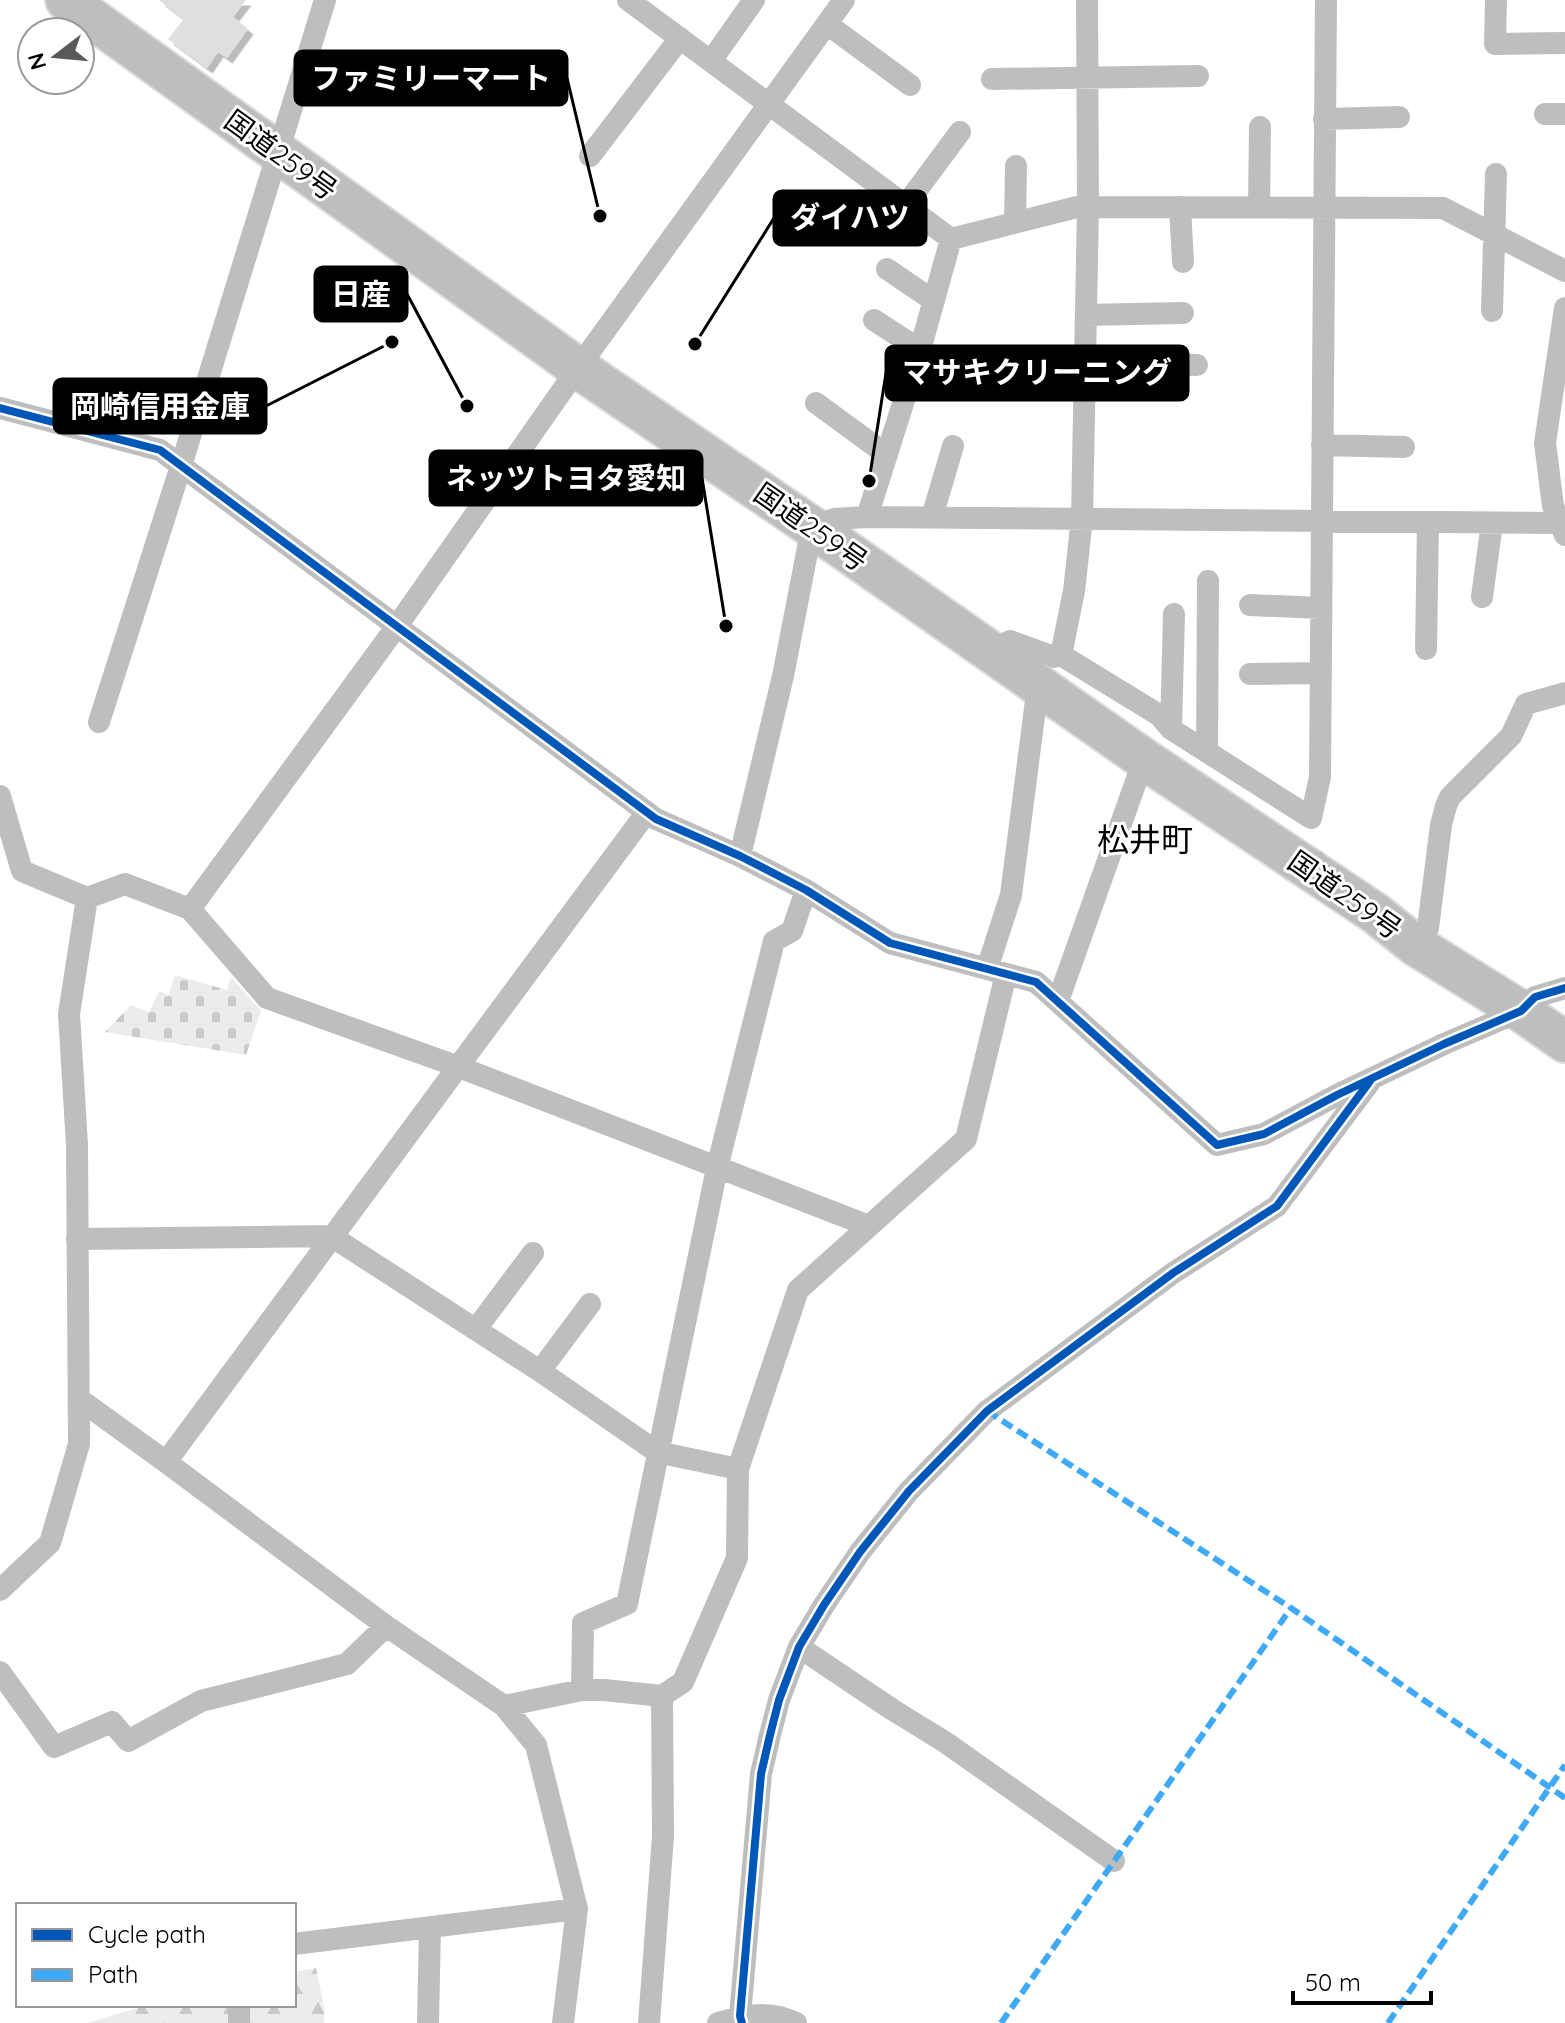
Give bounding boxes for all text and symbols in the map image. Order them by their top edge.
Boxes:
north arrow [16,16,96,96]
text: N [21,50,52,73]
callout: ファミリーマート [295,51,567,105]
text: ファミリーマート [311,59,551,97]
street label: 国道259号 [218,102,344,207]
callout: ダイハツ [774,191,926,245]
text: ダイハツ [790,198,910,236]
callout: 日産 [315,267,407,321]
text: 日産 [331,275,391,313]
callout: マサキクリーニング [886,346,1188,400]
text: マサキクリーニング [902,353,1172,391]
callout: 岡崎信用金庫 [54,379,266,433]
text: 岡崎信用金庫 [70,387,250,425]
callout: ネッツトヨタ愛知 [430,451,702,505]
text: ネッツトヨタ愛知 [446,459,686,497]
street label: 国道259号 [748,475,875,578]
district label: 松井町 [1097,819,1193,859]
street label: 国道259号 [1282,843,1409,946]
legend [16,1903,296,2007]
text: Cycle path [88,1919,206,1949]
scale bar [1293,1955,1431,2005]
text: Path [88,1959,139,1989]
text: 50 m [1305,1967,1361,1997]

